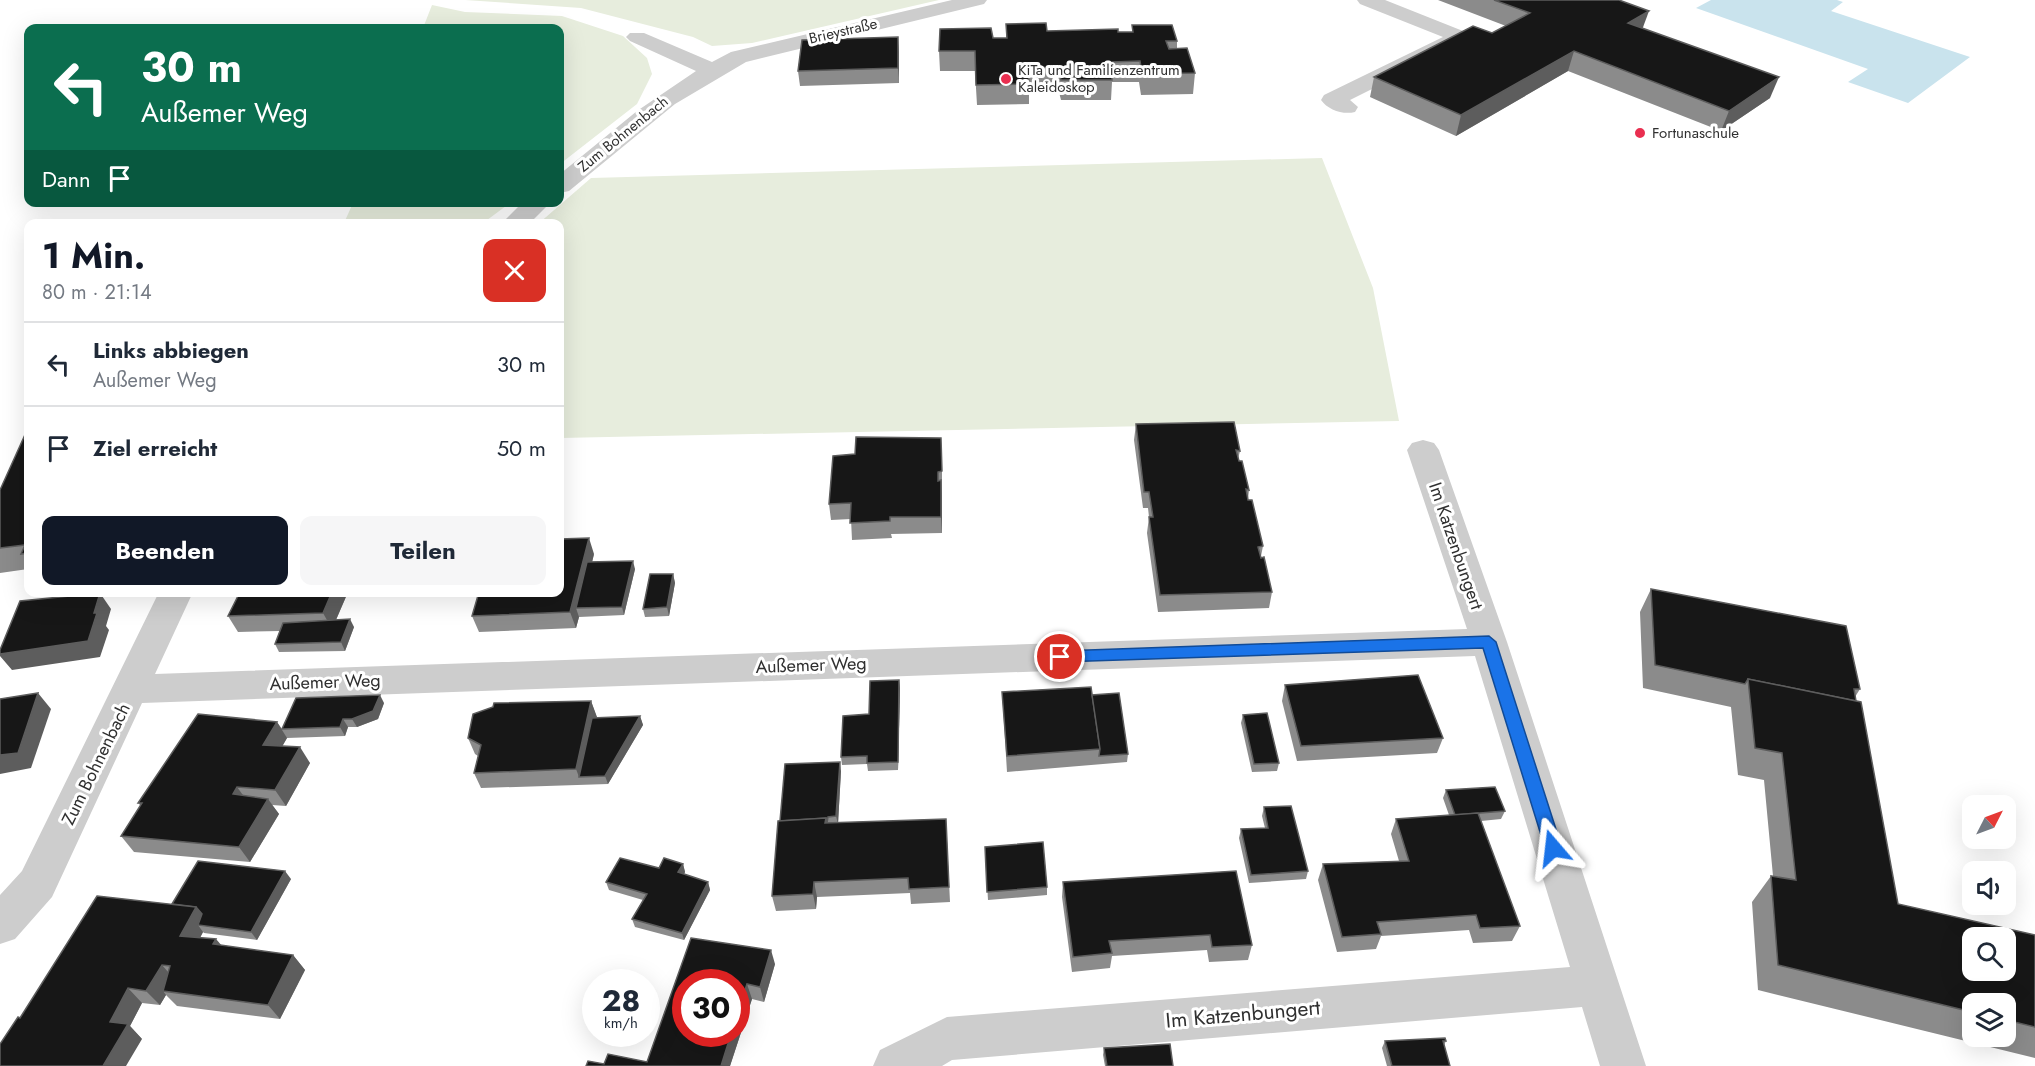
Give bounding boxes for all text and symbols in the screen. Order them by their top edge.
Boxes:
street label: Brieystraße [807,12,880,50]
text: 30 m [141,37,242,98]
icon: left [42,48,120,126]
place label: KiTa und Familienzentrum Kaleidoskop [1018,59,1180,98]
marker: KiTa und Familienzentrum Kaleidoskop [999,72,1013,86]
street label: Zum Bohnenbach [573,91,673,177]
text: Außemer Weg [141,93,308,132]
place label: Fortunaschule [1652,122,1739,144]
marker: Fortunaschule [1633,126,1647,140]
icon: arrive [103,162,136,195]
text: Dann [42,163,91,195]
text: 1 Min. [42,229,145,281]
button: close [483,239,546,302]
text: 80 m · 21:14 [42,278,152,307]
text: Links abbiegen [93,334,249,366]
icon: left [42,348,75,381]
text: 30 m [497,348,546,380]
text: Außemer Weg [93,366,217,395]
icon: arrive [42,432,75,465]
text: Ziel erreicht [93,432,217,464]
text: 50 m [497,432,546,464]
street label: Im Katzenbungert [1422,479,1490,614]
button: Beenden [42,516,288,585]
button: Teilen [300,516,546,585]
pin [1034,631,1085,682]
icon: arrive [1043,640,1076,673]
street label: Außemer Weg [755,650,867,680]
street label: Außemer Weg [269,667,381,697]
street label: Zum Bohnenbach [55,699,137,829]
north arrow [1962,795,2016,849]
map controls [1962,795,2016,1047]
position arrow [1521,816,1585,880]
button: sound [1962,861,2016,915]
button: search [1962,927,2016,981]
speed limit sign: 30 [672,969,750,1047]
text: 28 [602,979,640,1022]
street label: Im Katzenbungert [1164,992,1322,1036]
button: layers [1962,993,2016,1047]
text: km/h [604,1012,638,1034]

